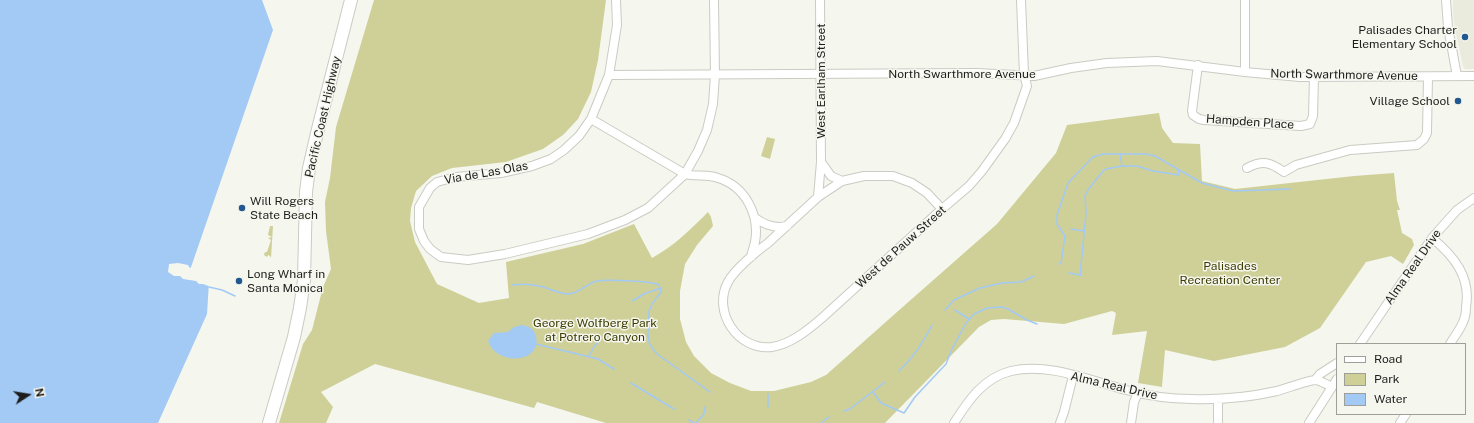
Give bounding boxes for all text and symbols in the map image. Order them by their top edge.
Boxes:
street label: West Earlham Street [814,23,828,139]
place label: Palisades Charter Elementary School [1352,23,1457,51]
marker: Palisades Charter Elementary School [1460,32,1470,42]
street label: Pacific Coast Highway [302,55,344,179]
street label: North Swarthmore Avenue [888,67,1036,81]
street label: North Swarthmore Avenue [1270,67,1418,83]
place label: Village School [1370,94,1450,108]
marker: Village School [1453,96,1463,106]
street label: Hampden Place [1205,112,1295,132]
street label: Via de Las Olas [443,159,529,187]
place label: Will Rogers State Beach [250,194,318,222]
marker: Will Rogers State Beach [237,203,247,213]
street label: West de Pauw Street [853,203,949,291]
street label: Alma Real Drive [1382,227,1444,307]
park label: Palisades Recreation Center [1180,259,1280,287]
place label: Long Wharf in Santa Monica [247,267,325,295]
marker: Long Wharf in Santa Monica [234,276,244,286]
park label: George Wolfberg Park at Potrero Canyon [533,316,657,344]
legend [1336,343,1466,415]
text: Road [1374,352,1402,366]
street label: Alma Real Drive [1069,369,1159,403]
text: Park [1374,372,1400,386]
north arrow [8,375,48,415]
text: N [33,387,47,398]
text: Water [1374,392,1407,406]

